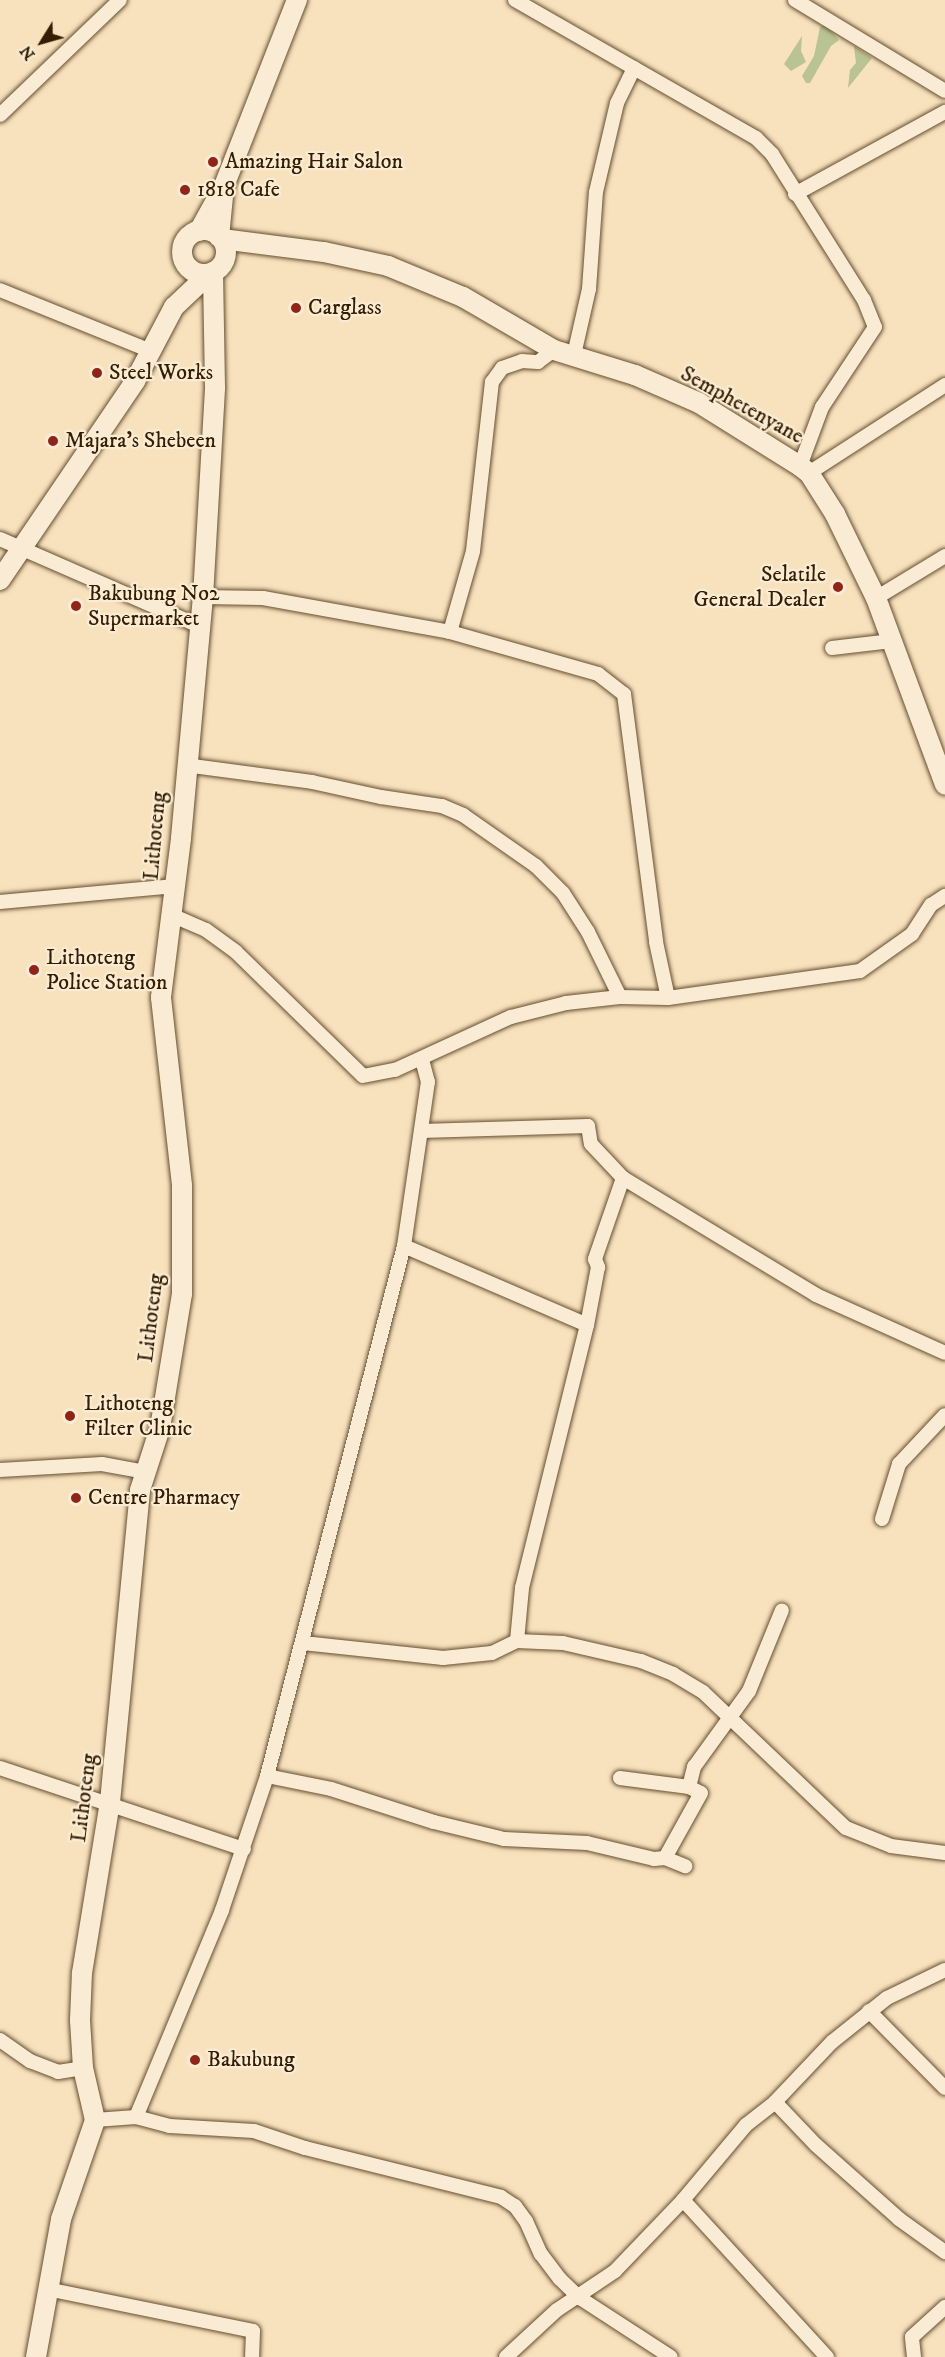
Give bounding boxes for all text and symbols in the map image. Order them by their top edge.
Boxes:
north arrow [12,12,72,72]
text: N [16,42,40,64]
place label: Amazing Hair Salon [225,149,403,175]
marker: Amazing Hair Salon [206,155,220,169]
place label: 1818 Cafe [197,177,280,203]
marker: 1818 Cafe [178,183,192,197]
place label: Carglass [308,295,382,321]
marker: Carglass [289,301,303,315]
place label: Steel Works [109,360,213,386]
street label: Semphetenyane [676,360,808,450]
marker: Steel Works [90,366,104,380]
place label: Majara's Shebeen [65,428,216,454]
marker: Majara's Shebeen [46,434,60,448]
place label: Selatile General Dealer [693,561,826,612]
place label: Bakubung No2 Supermarket [88,580,220,632]
marker: Selatile General Dealer [831,580,845,594]
marker: Bakubung No2 Supermarket [69,599,83,613]
street label: Lithoteng [138,791,172,881]
place label: Lithoteng Police Station [46,944,167,996]
marker: Lithoteng Police Station [27,963,41,977]
street label: Lithoteng [132,1272,170,1364]
place label: Lithoteng Filter Clinic [84,1390,192,1442]
marker: Lithoteng Filter Clinic [61,1407,79,1425]
place label: Centre Pharmacy [88,1485,240,1511]
marker: Centre Pharmacy [69,1491,83,1505]
street label: Lithoteng [65,1752,103,1844]
place label: Bakubung [207,2047,295,2073]
marker: Bakubung [188,2053,202,2067]

